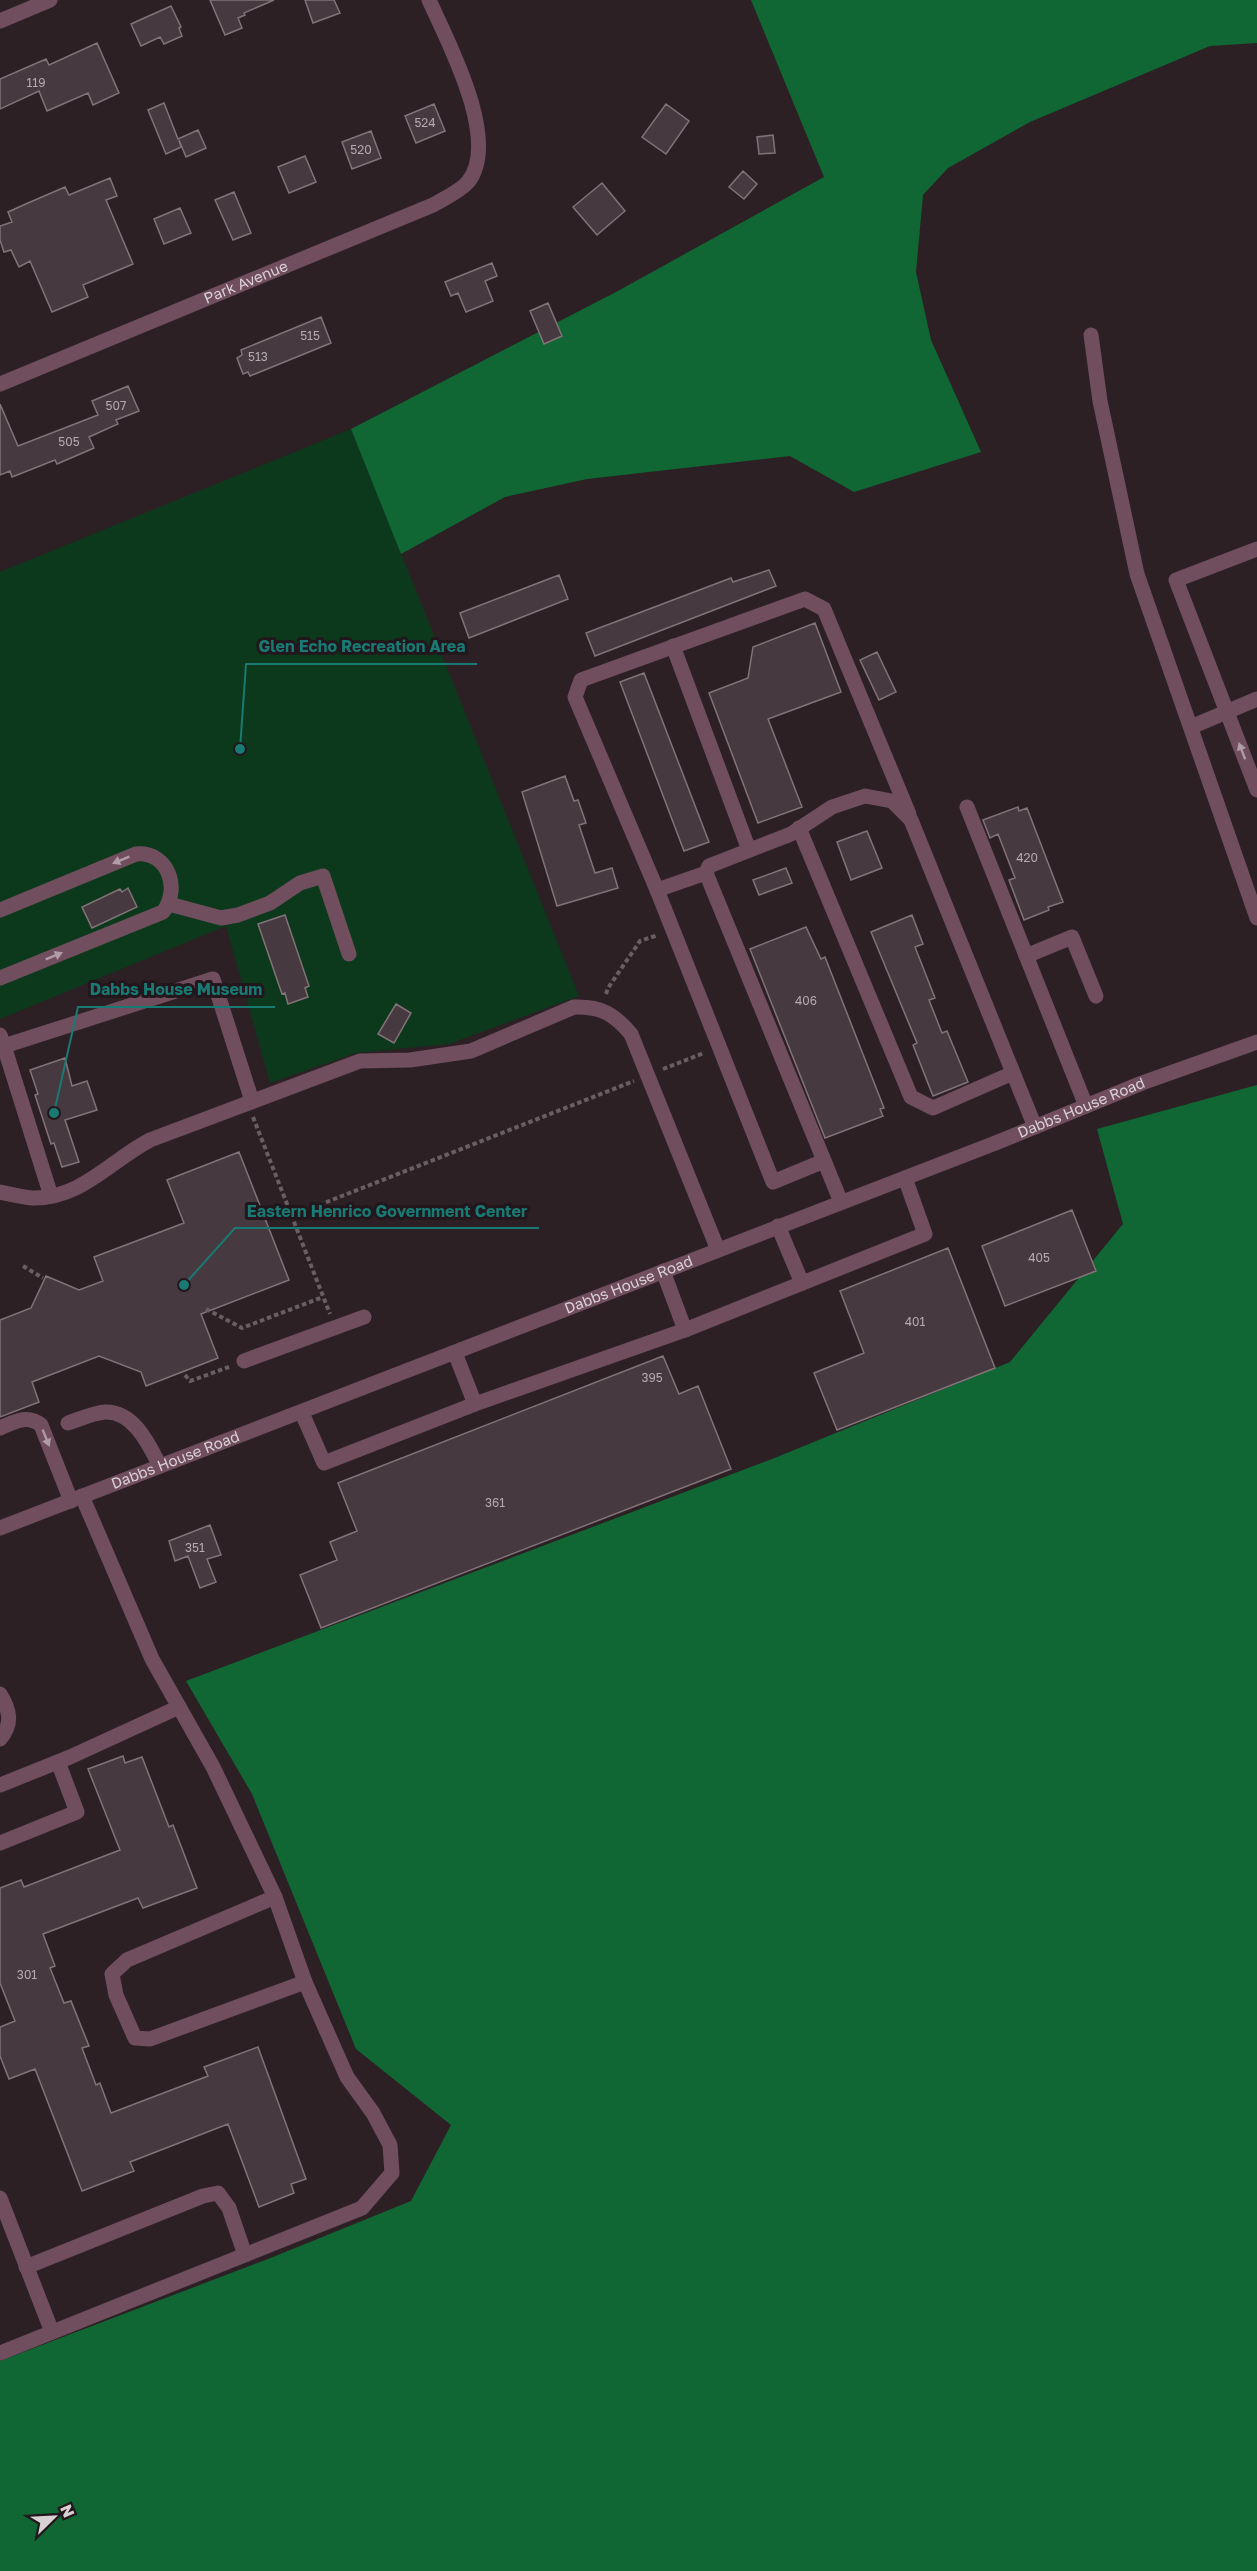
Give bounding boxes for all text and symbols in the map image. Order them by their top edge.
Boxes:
house number: 119 [27,75,45,90]
house number: 524 [414,115,436,130]
house number: 520 [350,142,372,157]
street label: Park Avenue [201,256,290,307]
house number: 515 [300,328,320,343]
house number: 513 [248,349,268,364]
house number: 507 [106,398,126,413]
house number: 505 [58,434,80,449]
callout: Glen Echo Recreation Area [246,630,477,664]
text: Glen Echo Recreation Area [259,636,465,656]
one-way arrow [1236,741,1246,759]
house number: 420 [1016,850,1038,865]
one-way arrow [112,855,130,865]
one-way arrow [46,951,64,961]
callout: Dabbs House Museum [78,973,275,1007]
text: Dabbs House Museum [90,979,262,999]
house number: 406 [795,993,817,1008]
street label: Dabbs House Road [1015,1073,1147,1141]
callout: Eastern Henrico Government Center [235,1194,539,1228]
text: Eastern Henrico Government Center [247,1201,527,1221]
house number: 405 [1028,1250,1050,1265]
street label: Dabbs House Road [562,1251,695,1317]
house number: 401 [905,1314,925,1329]
house number: 395 [641,1370,663,1385]
street label: Dabbs House Road [108,1426,242,1492]
one-way arrow [41,1430,51,1448]
house number: 361 [485,1495,505,1510]
house number: 351 [185,1540,205,1555]
house number: 301 [17,1967,37,1982]
north arrow [24,2487,84,2547]
text: N [56,2501,79,2521]

